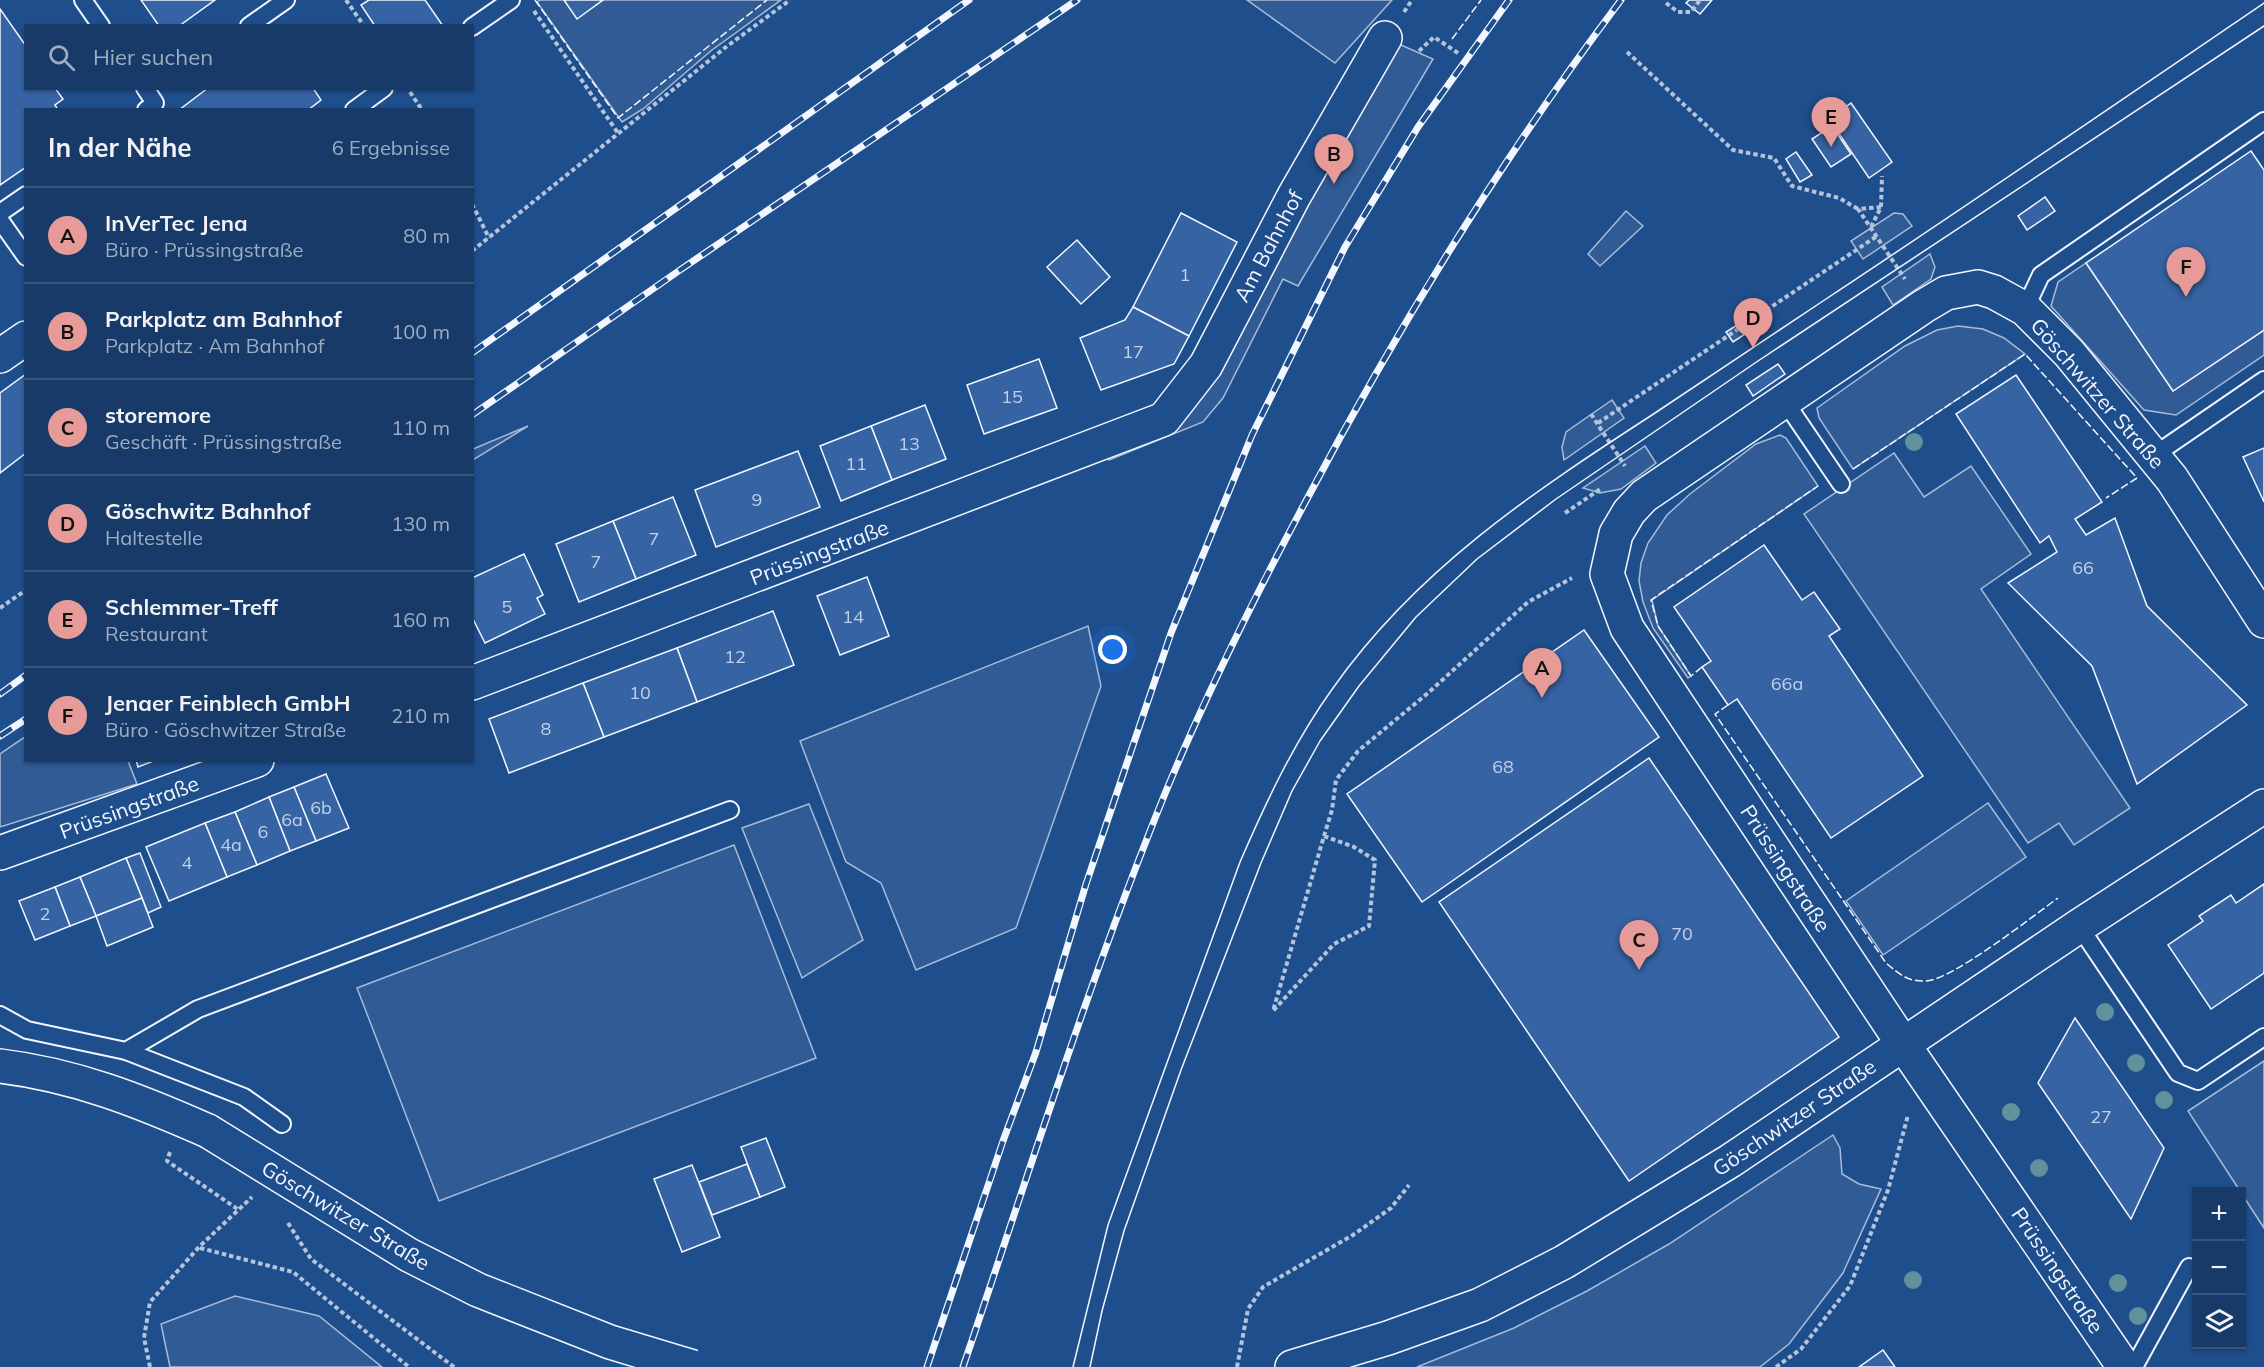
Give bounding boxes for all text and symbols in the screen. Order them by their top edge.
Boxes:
search box [24,24,474,90]
icon: search [45,41,78,74]
text: Hier suchen [93,43,213,71]
pin: E [1812,98,1850,147]
text: In der Nähe [48,131,192,164]
pin: B [1314,134,1354,184]
text: 6 Ergebnisse [332,135,450,160]
street label: Am Bahnhof [1228,185,1309,306]
text: InVerTec Jena [105,209,248,237]
text: A [60,223,75,248]
text: 80 m [403,223,450,248]
text: Büro · Prüssingstraße [105,237,303,262]
pin: F [2166,248,2206,297]
house number: 1 [1180,263,1190,286]
pin: D [1734,298,1772,348]
text: Parkplatz am Bahnhof [105,305,342,333]
street label: Göschwitzer Straße [2025,312,2171,474]
text: B [61,319,74,344]
text: 100 m [391,319,450,344]
text: Parkplatz · Am Bahnhof [105,333,325,358]
house number: 17 [1122,340,1144,363]
house number: 15 [1001,385,1023,408]
text: storemore [105,401,211,429]
text: C [61,415,74,440]
text: 110 m [391,415,450,440]
text: Geschäft · Prüssingstraße [105,429,342,454]
house number: 13 [898,432,920,455]
house number: 11 [845,452,867,475]
house number: 9 [752,488,762,511]
text: Göschwitz Bahnhof [105,497,310,525]
text: D [60,511,75,536]
text: 130 m [391,511,450,536]
street label: Prüssingstraße [746,514,892,590]
text: Haltestelle [105,525,203,550]
house number: 7 [649,527,659,550]
house number: 7 [591,550,601,573]
house number: 66 [2072,556,2094,579]
text: Schlemmer-Treff [105,593,278,621]
house number: 5 [502,595,513,618]
house number: 14 [842,605,864,628]
text: E [62,607,73,632]
text: 160 m [391,607,450,632]
text: Restaurant [105,621,208,646]
your location [1098,635,1127,664]
house number: 12 [724,645,746,668]
pin: A [1522,648,1562,698]
house number: 66a [1771,672,1803,695]
house number: 10 [629,681,651,704]
text: Jenaer Feinblech GmbH [105,689,350,717]
text: F [62,703,73,728]
text: 210 m [391,703,450,728]
text: Büro · Göschwitzer Straße [105,717,346,742]
house number: 8 [541,717,551,740]
house number: 68 [1492,755,1514,778]
street label: Prüssingstraße [56,770,202,844]
house number: 6b [310,796,332,819]
street label: Prüssingstraße [1735,799,1837,937]
house number: 6a [281,808,303,831]
house number: 6 [258,820,268,843]
house number: 4a [220,833,242,856]
house number: 4 [182,851,193,874]
house number: 2 [40,902,50,925]
pin: C [1620,920,1658,970]
house number: 70 [1671,922,1693,945]
street label: Göschwitzer Straße [1707,1053,1881,1181]
house number: 27 [2090,1105,2112,1128]
street label: Göschwitzer Straße [257,1155,435,1275]
map controls [2192,1187,2246,1349]
button: + [2192,1187,2246,1241]
street label: Prüssingstraße [2006,1202,2110,1338]
button: − [2192,1241,2246,1295]
button: layers [2192,1295,2246,1349]

